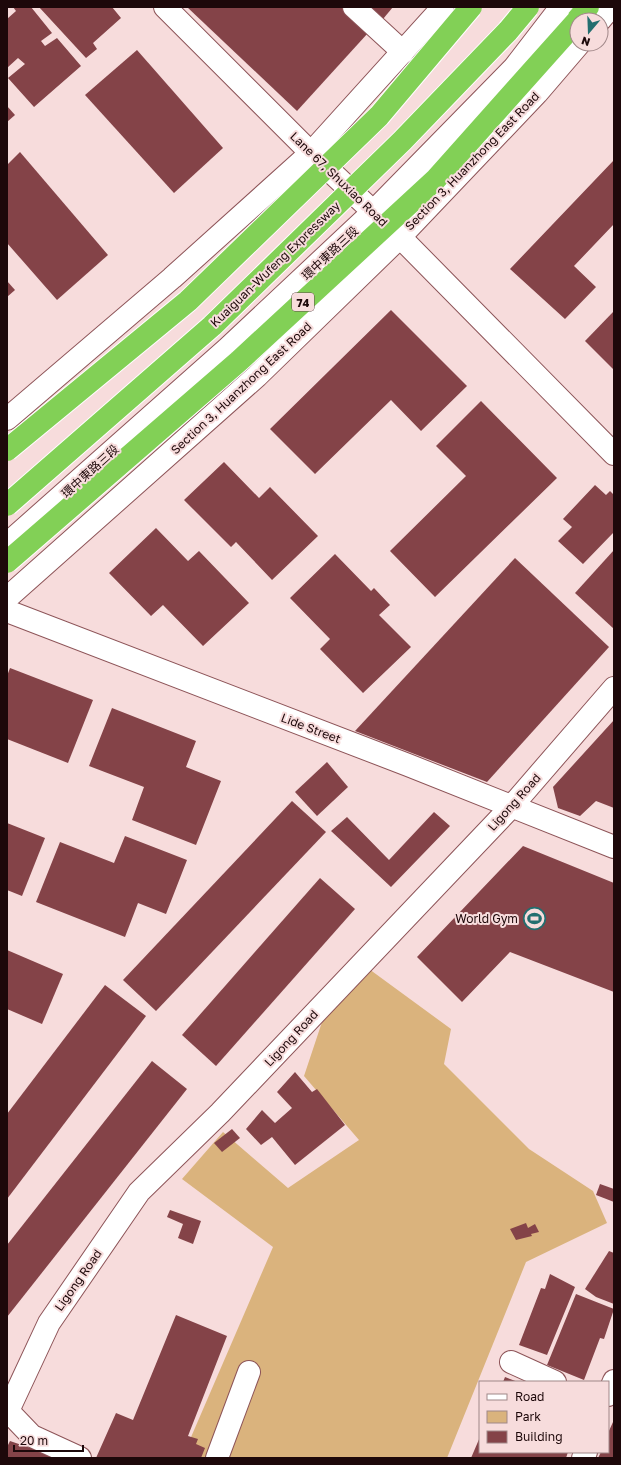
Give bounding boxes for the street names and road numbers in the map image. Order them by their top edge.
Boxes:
street label: Section 3, Huanzhong East Road [402,89,542,233]
street label: Lane 67, Shuxiao Road [287,129,391,229]
street label: Kuaiguan-Wufeng Expressway [207,198,343,330]
street label: 環中東路三段 [299,223,361,283]
road number: 74 [292,293,314,311]
street label: Section 3, Huanzhong East Road [168,319,314,457]
street label: 環中東路三段 [58,441,122,501]
street label: Lide Street [279,710,343,746]
street label: Ligong Road [484,770,544,834]
street label: Ligong Road [261,1007,321,1069]
street label: Ligong Road [51,1246,105,1314]

